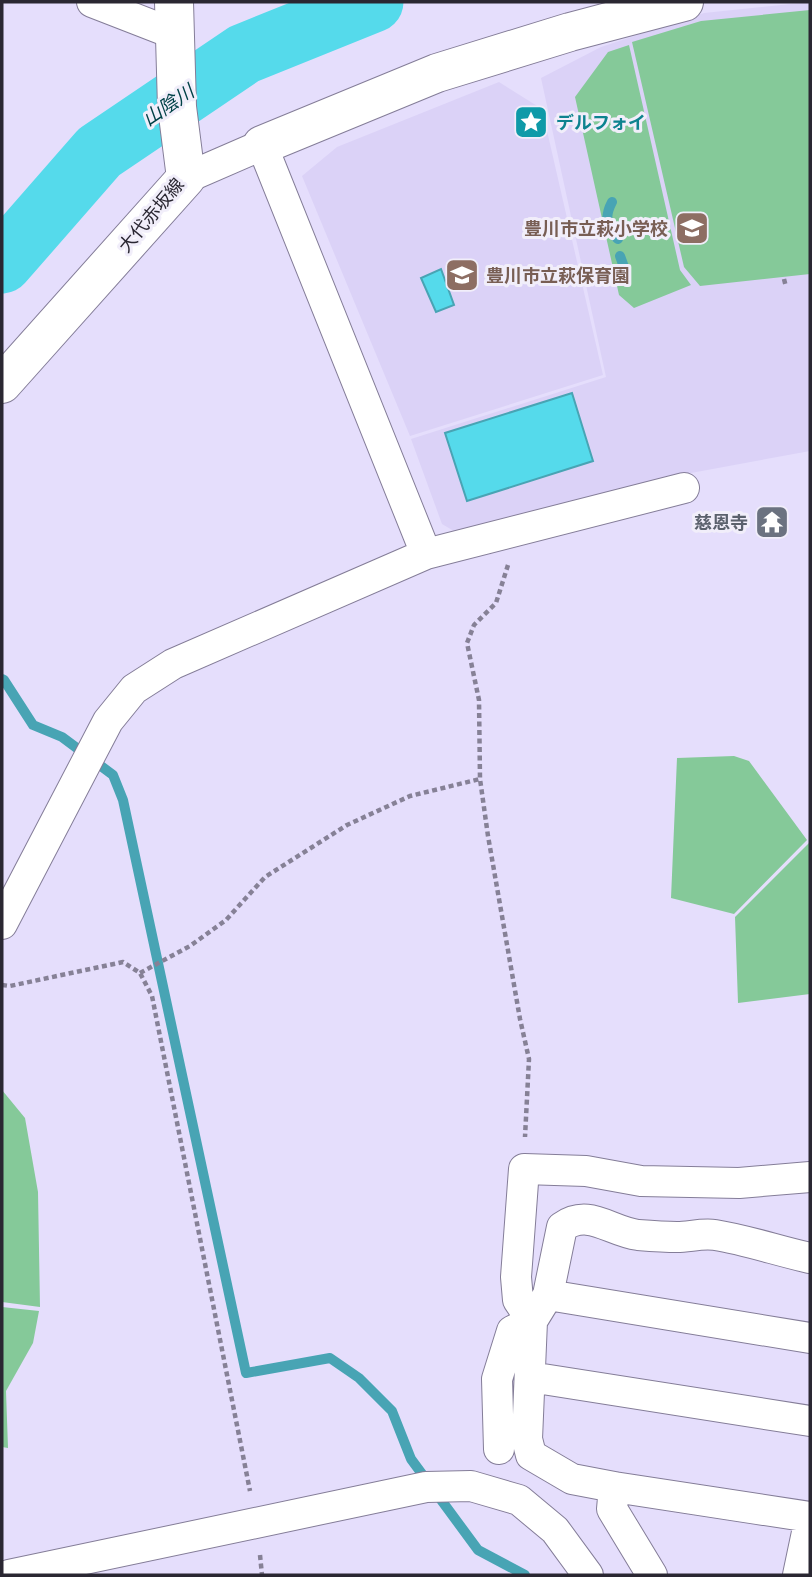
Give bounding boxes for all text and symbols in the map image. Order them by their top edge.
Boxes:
water label: 山陰川 [138,78,200,131]
place icon: デルフォイ [512,103,550,141]
place label: デルフォイ [556,111,646,134]
street label: 大代赤坂線 [113,173,189,257]
school or university icon: 豊川市立萩小学校 [673,209,711,247]
place label: 豊川市立萩小学校 [524,217,668,240]
school or university icon: 豊川市立萩保育園 [443,256,481,294]
place label: 豊川市立萩保育園 [486,264,630,287]
temple icon: 慈恩寺 [753,503,791,541]
place label: 慈恩寺 [694,511,748,534]

